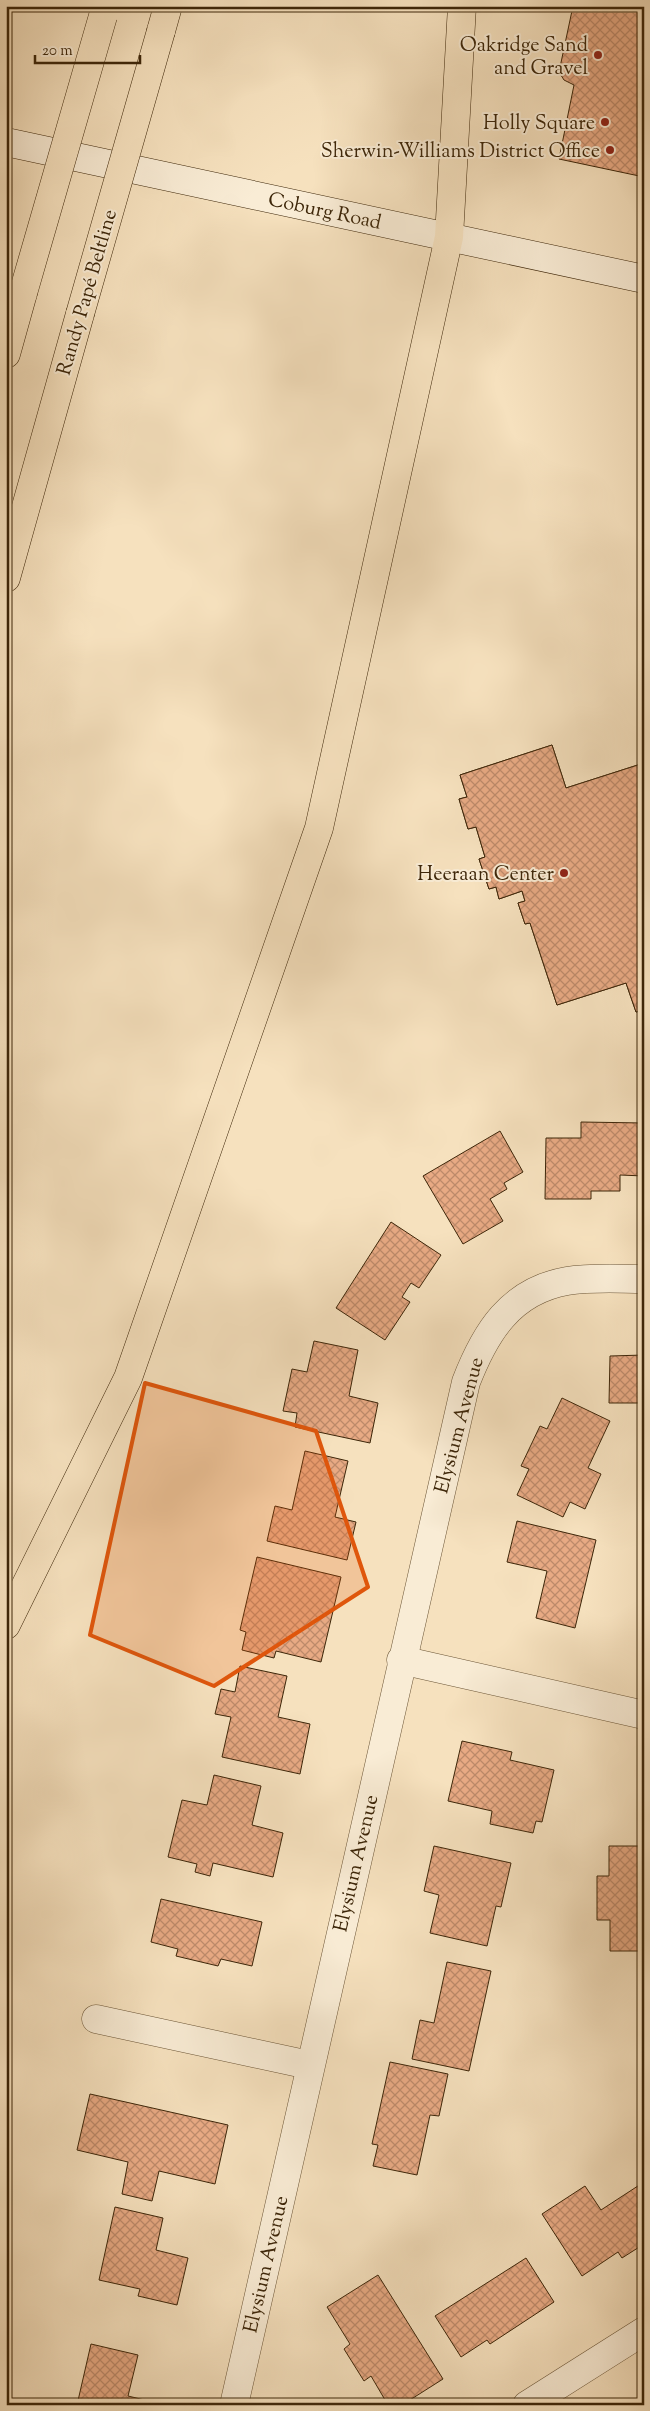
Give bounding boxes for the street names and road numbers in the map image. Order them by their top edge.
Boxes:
street label: Coburg Road [265,186,384,239]
street label: Randy Papé Beltline [51,206,126,379]
street label: Elysium Avenue [428,1354,493,1497]
street label: Elysium Avenue [328,1792,387,1935]
street label: Elysium Avenue [238,2193,297,2336]

